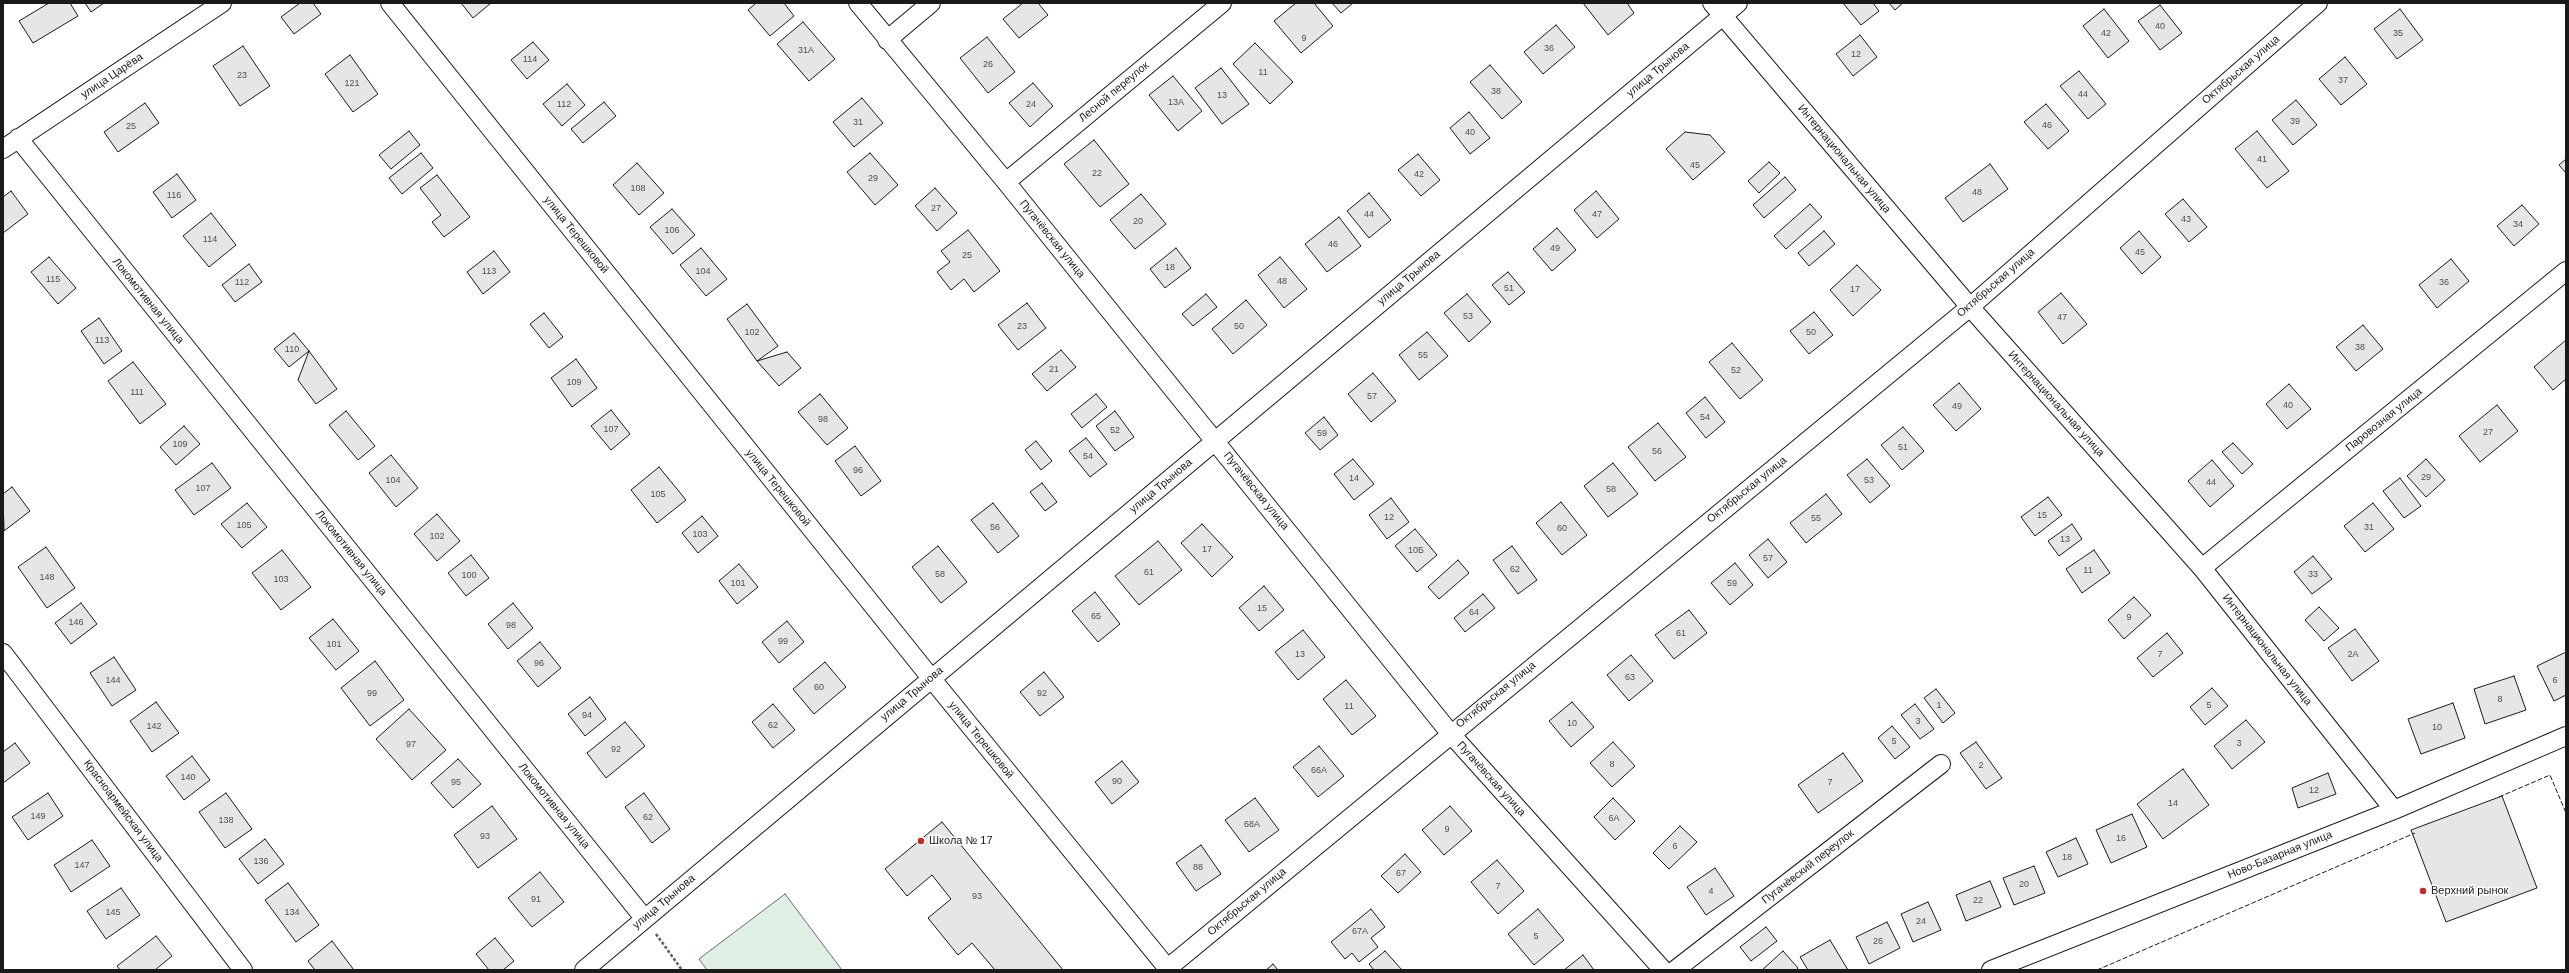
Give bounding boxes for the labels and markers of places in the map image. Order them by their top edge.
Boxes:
place label: Школа № 17 [929,834,993,848]
marker: Школа № 17 [916,836,926,846]
place label: Верхний рынок [2431,884,2508,898]
marker: Верхний рынок [2418,886,2428,896]

